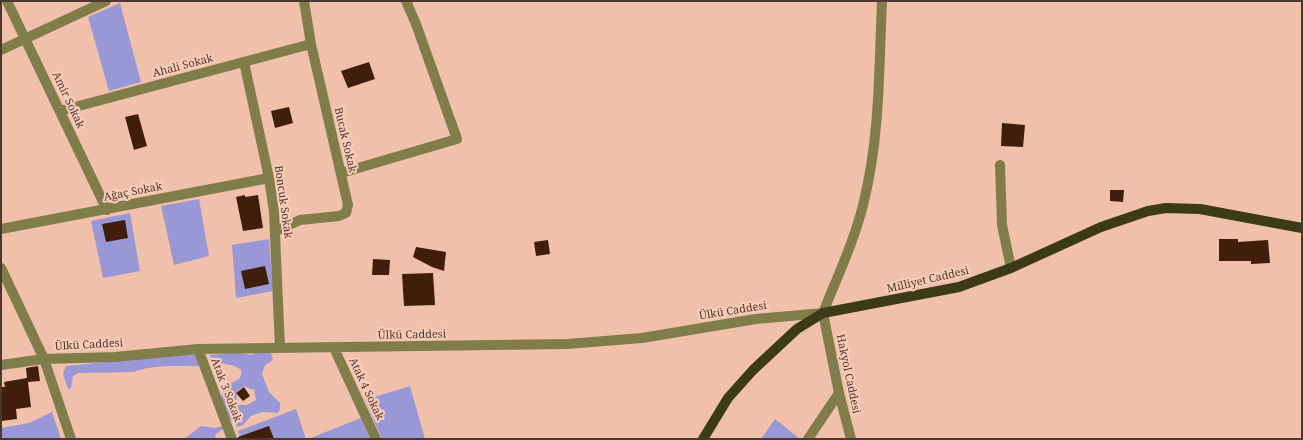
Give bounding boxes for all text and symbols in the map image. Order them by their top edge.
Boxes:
street label: Ahali Sokak [151,52,215,80]
street label: Amir Sokak [49,70,87,130]
street label: Bucak Sokak [331,106,359,174]
street label: Boncuk Sokak [271,165,295,239]
street label: Ağaç Sokak [103,180,163,204]
street label: Milliyet Caddesi [886,264,970,296]
street label: Ülkü Caddesi [698,299,768,323]
street label: Ülkü Caddesi [378,328,446,342]
street label: Hakyol Caddesi [833,333,863,415]
street label: Ülkü Caddesi [55,337,123,353]
street label: Atak 3 Sokak [208,356,244,424]
street label: Atak 4 Sokak [346,356,386,422]

